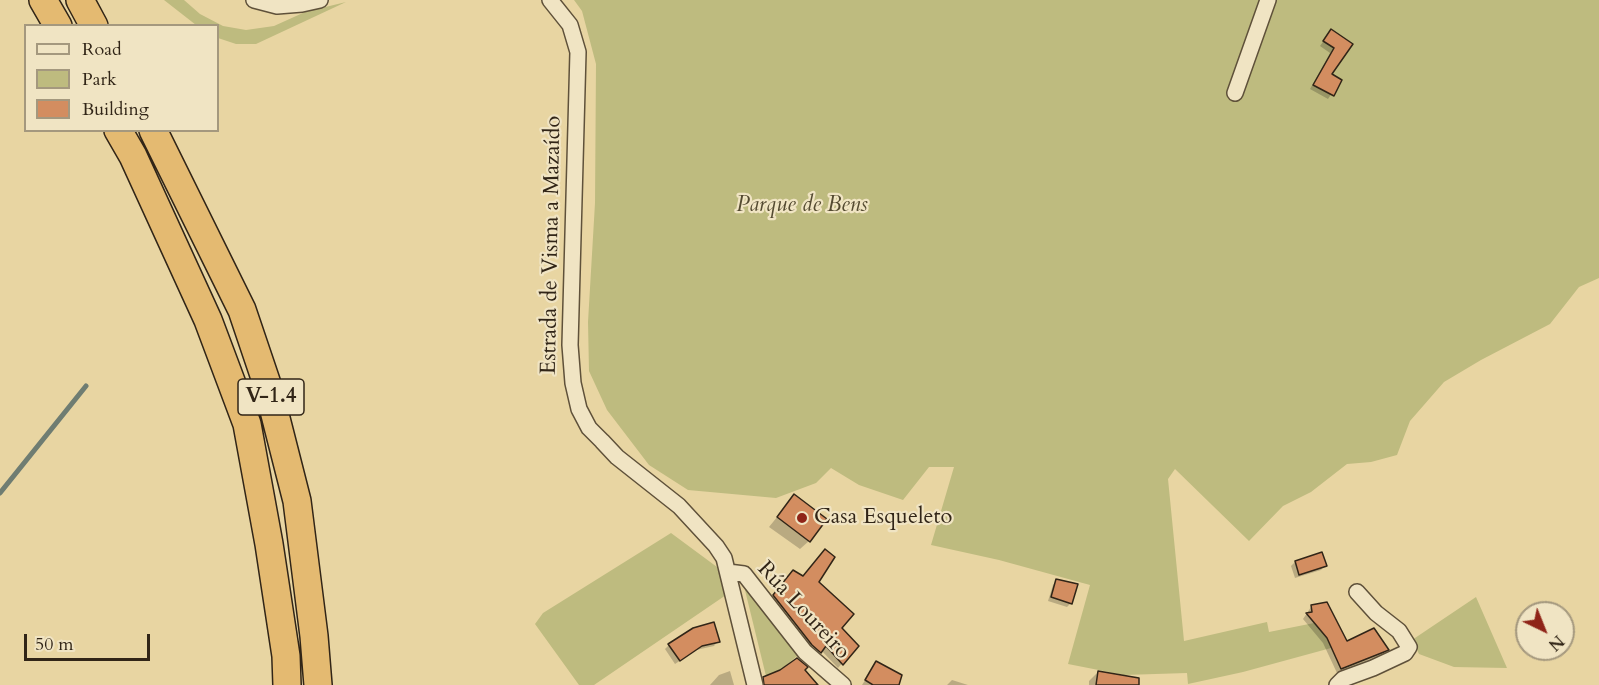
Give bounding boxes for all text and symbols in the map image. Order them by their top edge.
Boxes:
legend [24,24,219,132]
text: Road [82,37,122,62]
text: Park [82,67,117,92]
text: Building [82,97,149,122]
street label: Estrada de Visma a Mazaído [537,115,567,375]
park label: Parque de Bens [736,193,868,219]
road number: V-1.4 [238,379,304,415]
place label: Casa Esqueleto [814,505,952,531]
marker: Casa Esqueleto [795,511,809,525]
street label: Rúa Loureiro [751,557,855,665]
north arrow [1515,601,1575,661]
scale bar [27,622,153,660]
text: N [1543,630,1568,655]
text: 50 m [35,632,74,657]

